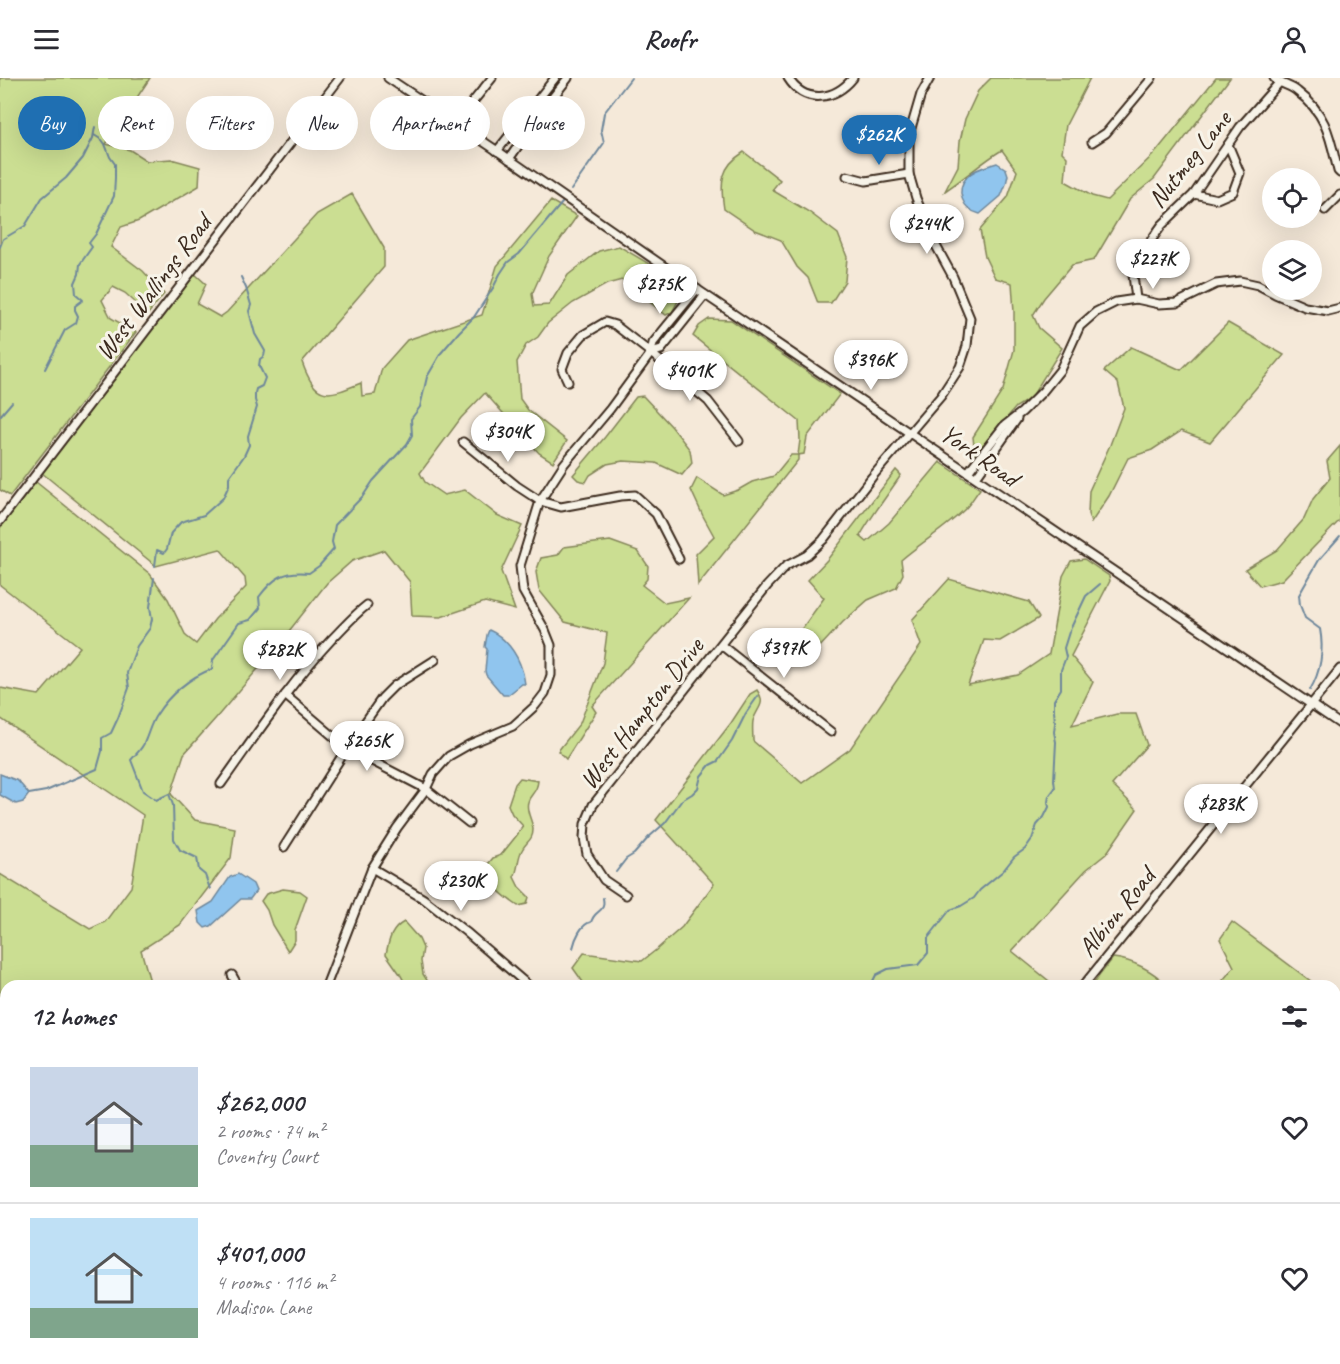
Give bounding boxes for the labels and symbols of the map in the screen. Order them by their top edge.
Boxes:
street label: Nutmeg Lane [1140,102,1240,215]
pin: $262K [837,115,921,166]
pin: $244K [885,204,969,255]
street label: West Wallings Road [88,205,221,367]
pin: $227K [1111,239,1195,290]
pin: $275K [618,264,702,315]
pin: $396K [829,340,913,391]
pin: $401K [648,351,732,402]
pin: $304K [466,412,550,463]
street label: York Road [934,416,1029,497]
pin: $397K [742,628,826,679]
pin: $282K [238,630,322,681]
street label: West Hampton Drive [572,630,712,796]
pin: $265K [325,721,409,772]
pin: $283K [1179,784,1263,835]
street label: Albion Road [1070,858,1165,964]
pin: $230K [419,861,503,912]

